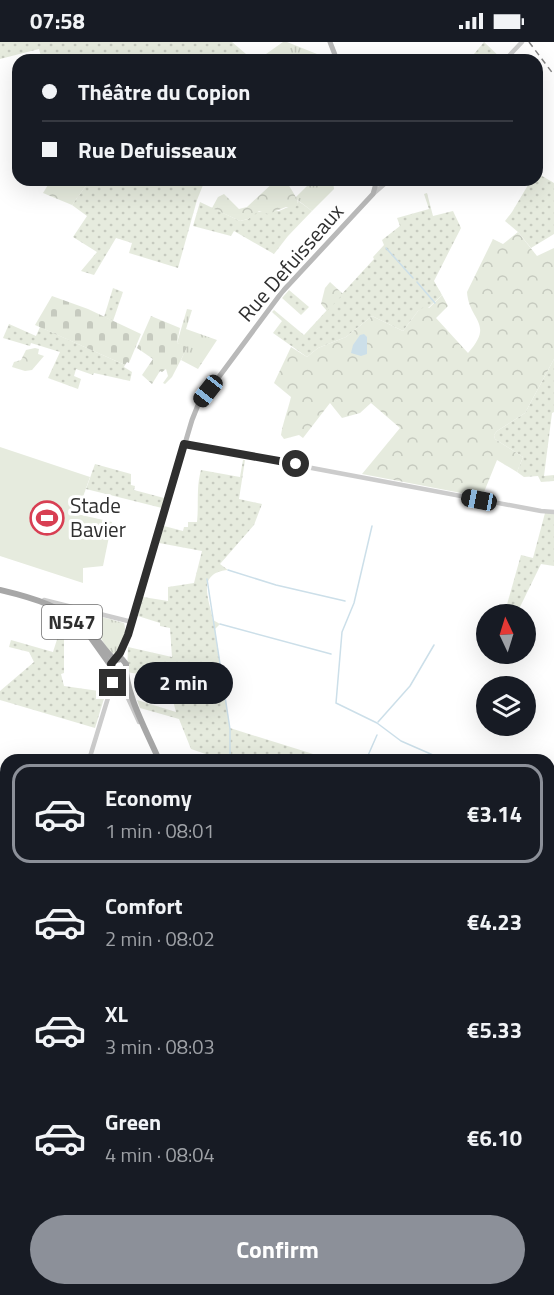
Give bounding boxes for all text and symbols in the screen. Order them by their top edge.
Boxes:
text: 07:58 [30,4,85,38]
text: Théâtre du Copion [78,75,251,109]
text: Rue Defuisseaux [78,133,237,167]
street label: Rue Defuisseaux [230,196,351,328]
car [190,371,226,411]
route start [282,450,309,477]
car [460,488,498,512]
place label: Stade Bavier [70,489,126,545]
sports icon: Stade Bavier [29,500,65,536]
north arrow [476,604,536,664]
map controls [476,604,536,736]
road number: N547 [42,605,102,639]
callout: 2 min [134,662,233,704]
text: 2 min [159,667,208,698]
route end [99,669,126,696]
button: layers [476,676,536,736]
text: Economy [105,781,192,815]
icon: car [33,787,87,841]
text: €3.14 [467,797,522,831]
text: 1 min · 08:01 [105,815,215,846]
text: Comfort [105,889,183,923]
icon: car [33,895,87,949]
text: €4.23 [467,905,522,939]
text: 2 min · 08:02 [105,923,215,954]
text: XL [105,997,128,1031]
icon: car [33,1003,87,1057]
text: €5.33 [467,1013,522,1047]
text: 3 min · 08:03 [105,1031,215,1062]
text: Green [105,1105,161,1139]
icon: car [33,1111,87,1165]
text: €6.10 [467,1121,522,1155]
text: 4 min · 08:04 [105,1139,215,1170]
button: Confirm [30,1215,525,1284]

